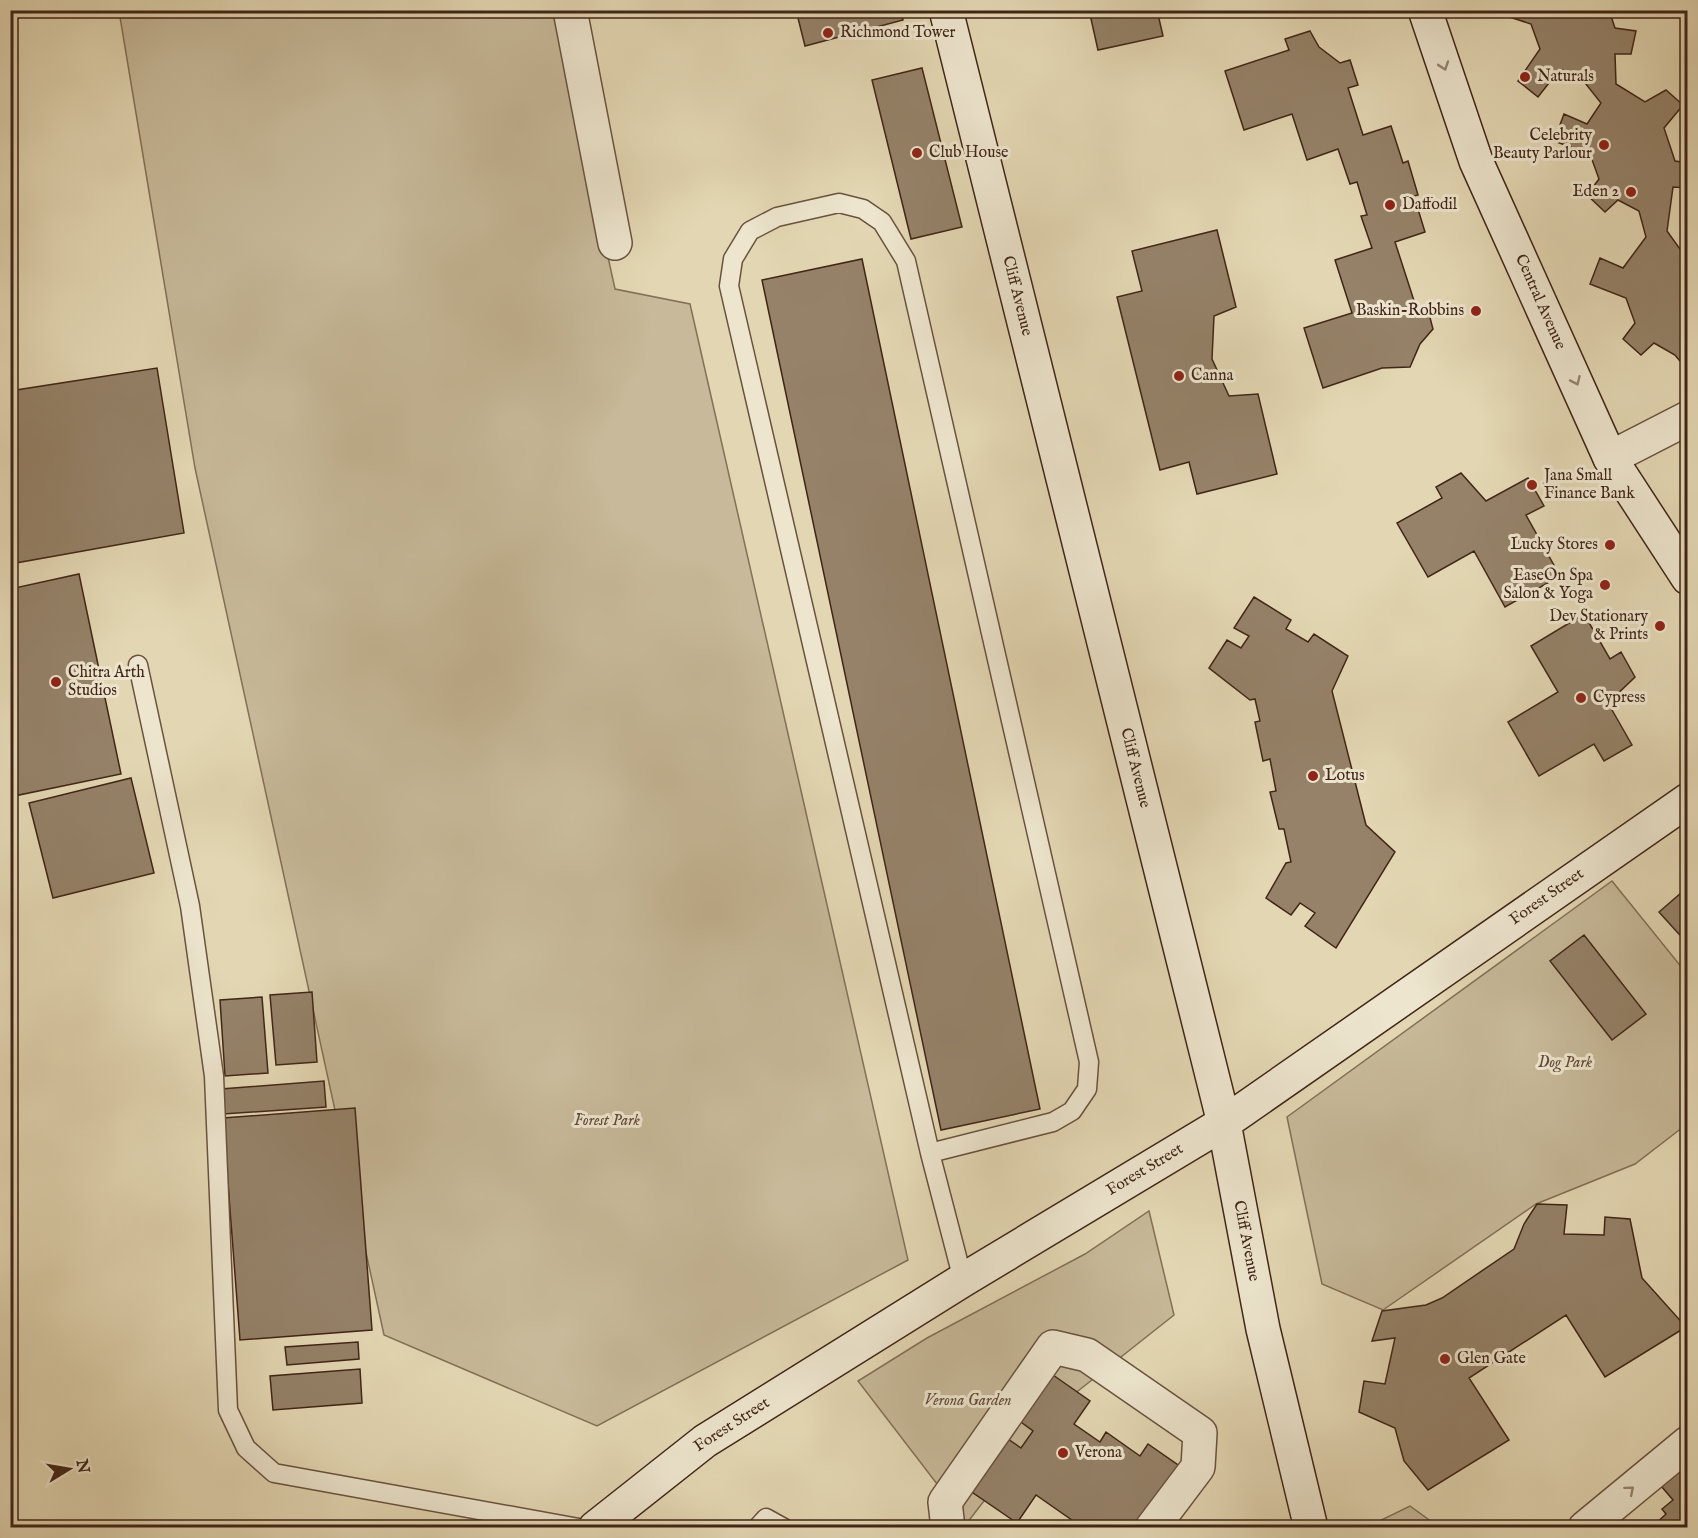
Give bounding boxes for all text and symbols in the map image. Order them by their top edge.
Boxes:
place label: Richmond Tower [840,23,956,43]
marker: Richmond Tower [821,26,835,40]
one-way arrow [1437,60,1450,71]
place label: Naturals [1537,67,1594,87]
marker: Naturals [1518,70,1532,84]
place label: Celebrity Beauty Parlour [1493,126,1592,164]
marker: Celebrity Beauty Parlour [1597,138,1611,152]
place label: Club House [929,143,1008,163]
marker: Club House [910,146,924,160]
place label: Eden 2 [1573,182,1619,202]
marker: Eden 2 [1624,185,1638,199]
place label: Daffodil [1402,195,1458,215]
marker: Daffodil [1383,198,1397,212]
street label: Central Avenue [1510,251,1570,353]
street label: Cliff Avenue [997,254,1037,338]
place label: Baskin-Robbins [1356,301,1464,321]
marker: Baskin-Robbins [1469,304,1483,318]
place label: Canna [1191,366,1233,386]
marker: Canna [1172,369,1186,383]
one-way arrow [1569,375,1581,386]
place label: Jana Small Finance Bank [1542,466,1635,504]
marker: Jana Small Finance Bank [1525,478,1539,492]
place label: Lucky Stores [1510,535,1598,555]
marker: Lucky Stores [1603,538,1617,552]
place label: EaseOn Spa Salon & Yoga [1503,566,1593,604]
marker: EaseOn Spa Salon & Yoga [1598,578,1612,592]
place label: Dev Stationary & Prints [1549,607,1648,645]
marker: Dev Stationary & Prints [1653,619,1667,633]
place label: Chitra Arth Studios [68,663,145,701]
marker: Chitra Arth Studios [49,675,63,689]
place label: Cypress [1593,688,1646,708]
marker: Cypress [1574,691,1588,705]
street label: Cliff Avenue [1115,726,1155,810]
place label: Lotus [1325,766,1365,786]
marker: Lotus [1306,769,1320,783]
street label: Forest Street [1506,864,1588,930]
park label: Dog Park [1538,1053,1593,1073]
park label: Forest Park [574,1111,641,1131]
street label: Forest Street [1103,1139,1188,1201]
street label: Cliff Avenue [1228,1199,1264,1283]
place label: Glen Gate [1457,1349,1526,1369]
marker: Glen Gate [1438,1352,1452,1366]
park label: Verona Garden [924,1391,1012,1411]
street label: Forest Street [690,1393,774,1457]
north arrow [39,1439,99,1499]
place label: Verona [1074,1443,1122,1463]
marker: Verona [1056,1446,1070,1460]
text: N [70,1457,93,1475]
one-way arrow [1623,1486,1634,1497]

